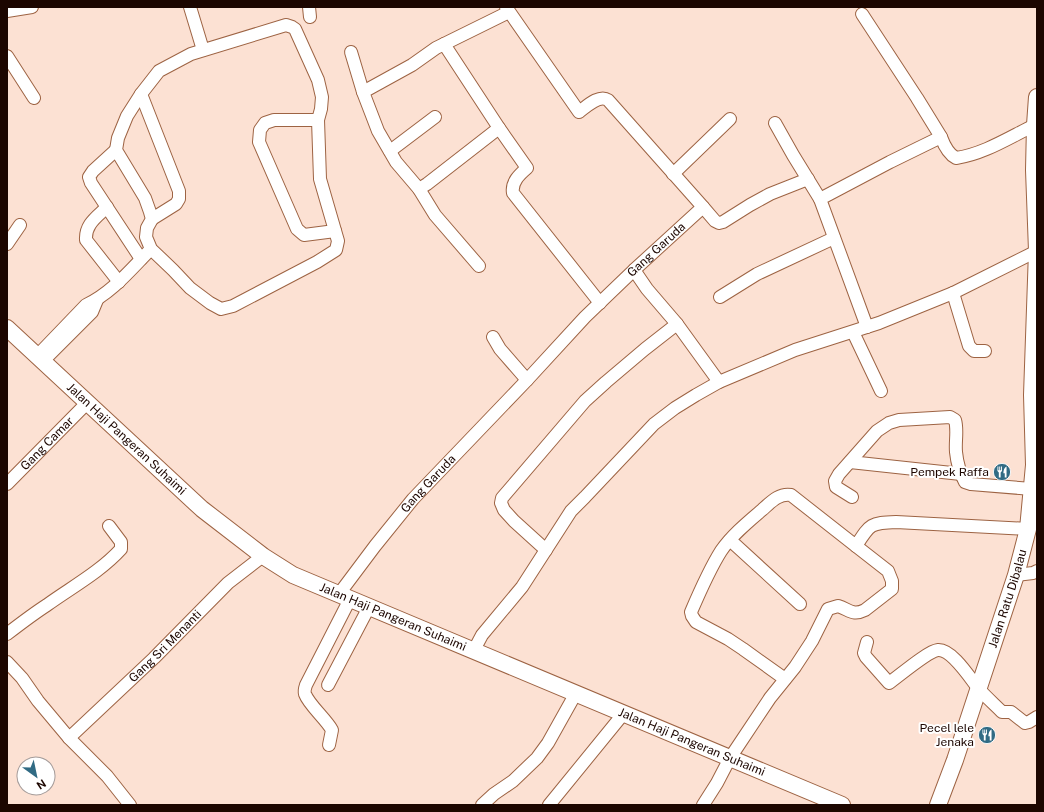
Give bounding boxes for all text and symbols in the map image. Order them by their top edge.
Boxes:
street label: Gang Garuda [624,220,688,280]
street label: Jalan Haji Pangeran Suhaimi [64,380,189,498]
street label: Gang Camar [18,414,77,473]
street label: Gang Garuda [398,452,458,515]
restaurant icon: Pempek Raffa [992,462,1012,482]
place label: Pempek Raffa [910,465,989,479]
street label: Jalan Ratu Dibalau [985,548,1029,650]
street label: Jalan Haji Pangeran Suhaimi [318,580,468,654]
street label: Gang Sri Menanti [126,607,204,685]
street label: Jalan Haji Pangeran Suhaimi [616,705,767,779]
place label: Pecel lele Jenaka [920,721,974,749]
restaurant icon: Pecel lele Jenaka [977,725,997,745]
north arrow [16,756,56,796]
text: N [35,777,48,792]

